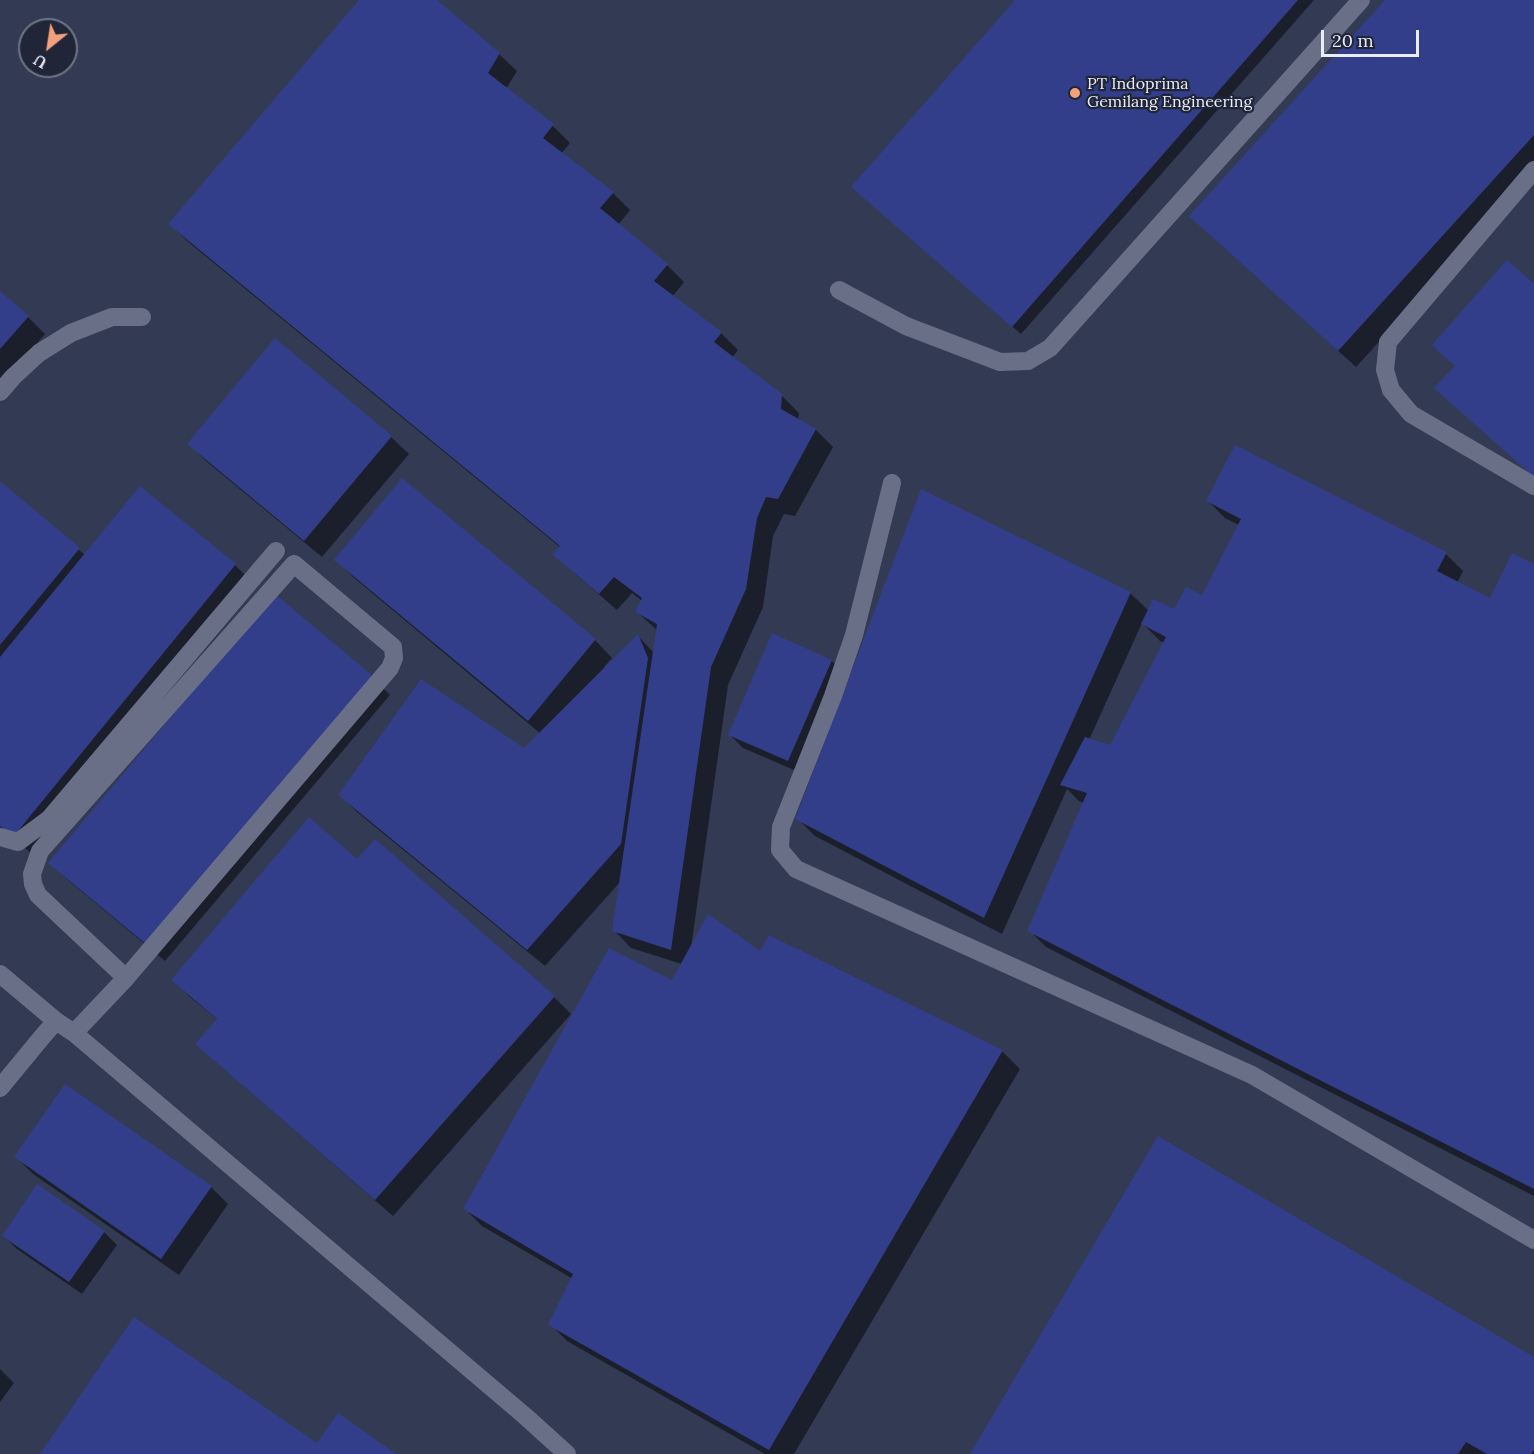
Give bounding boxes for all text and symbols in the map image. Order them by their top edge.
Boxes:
north arrow [18,18,78,78]
scale bar [1324,18,1422,56]
text: 20 m [1332,29,1374,52]
text: U [30,50,50,74]
place label: PT Indoprima Gemilang Engineering [1087,74,1252,112]
marker: PT Indoprima Gemilang Engineering [1068,86,1082,100]

